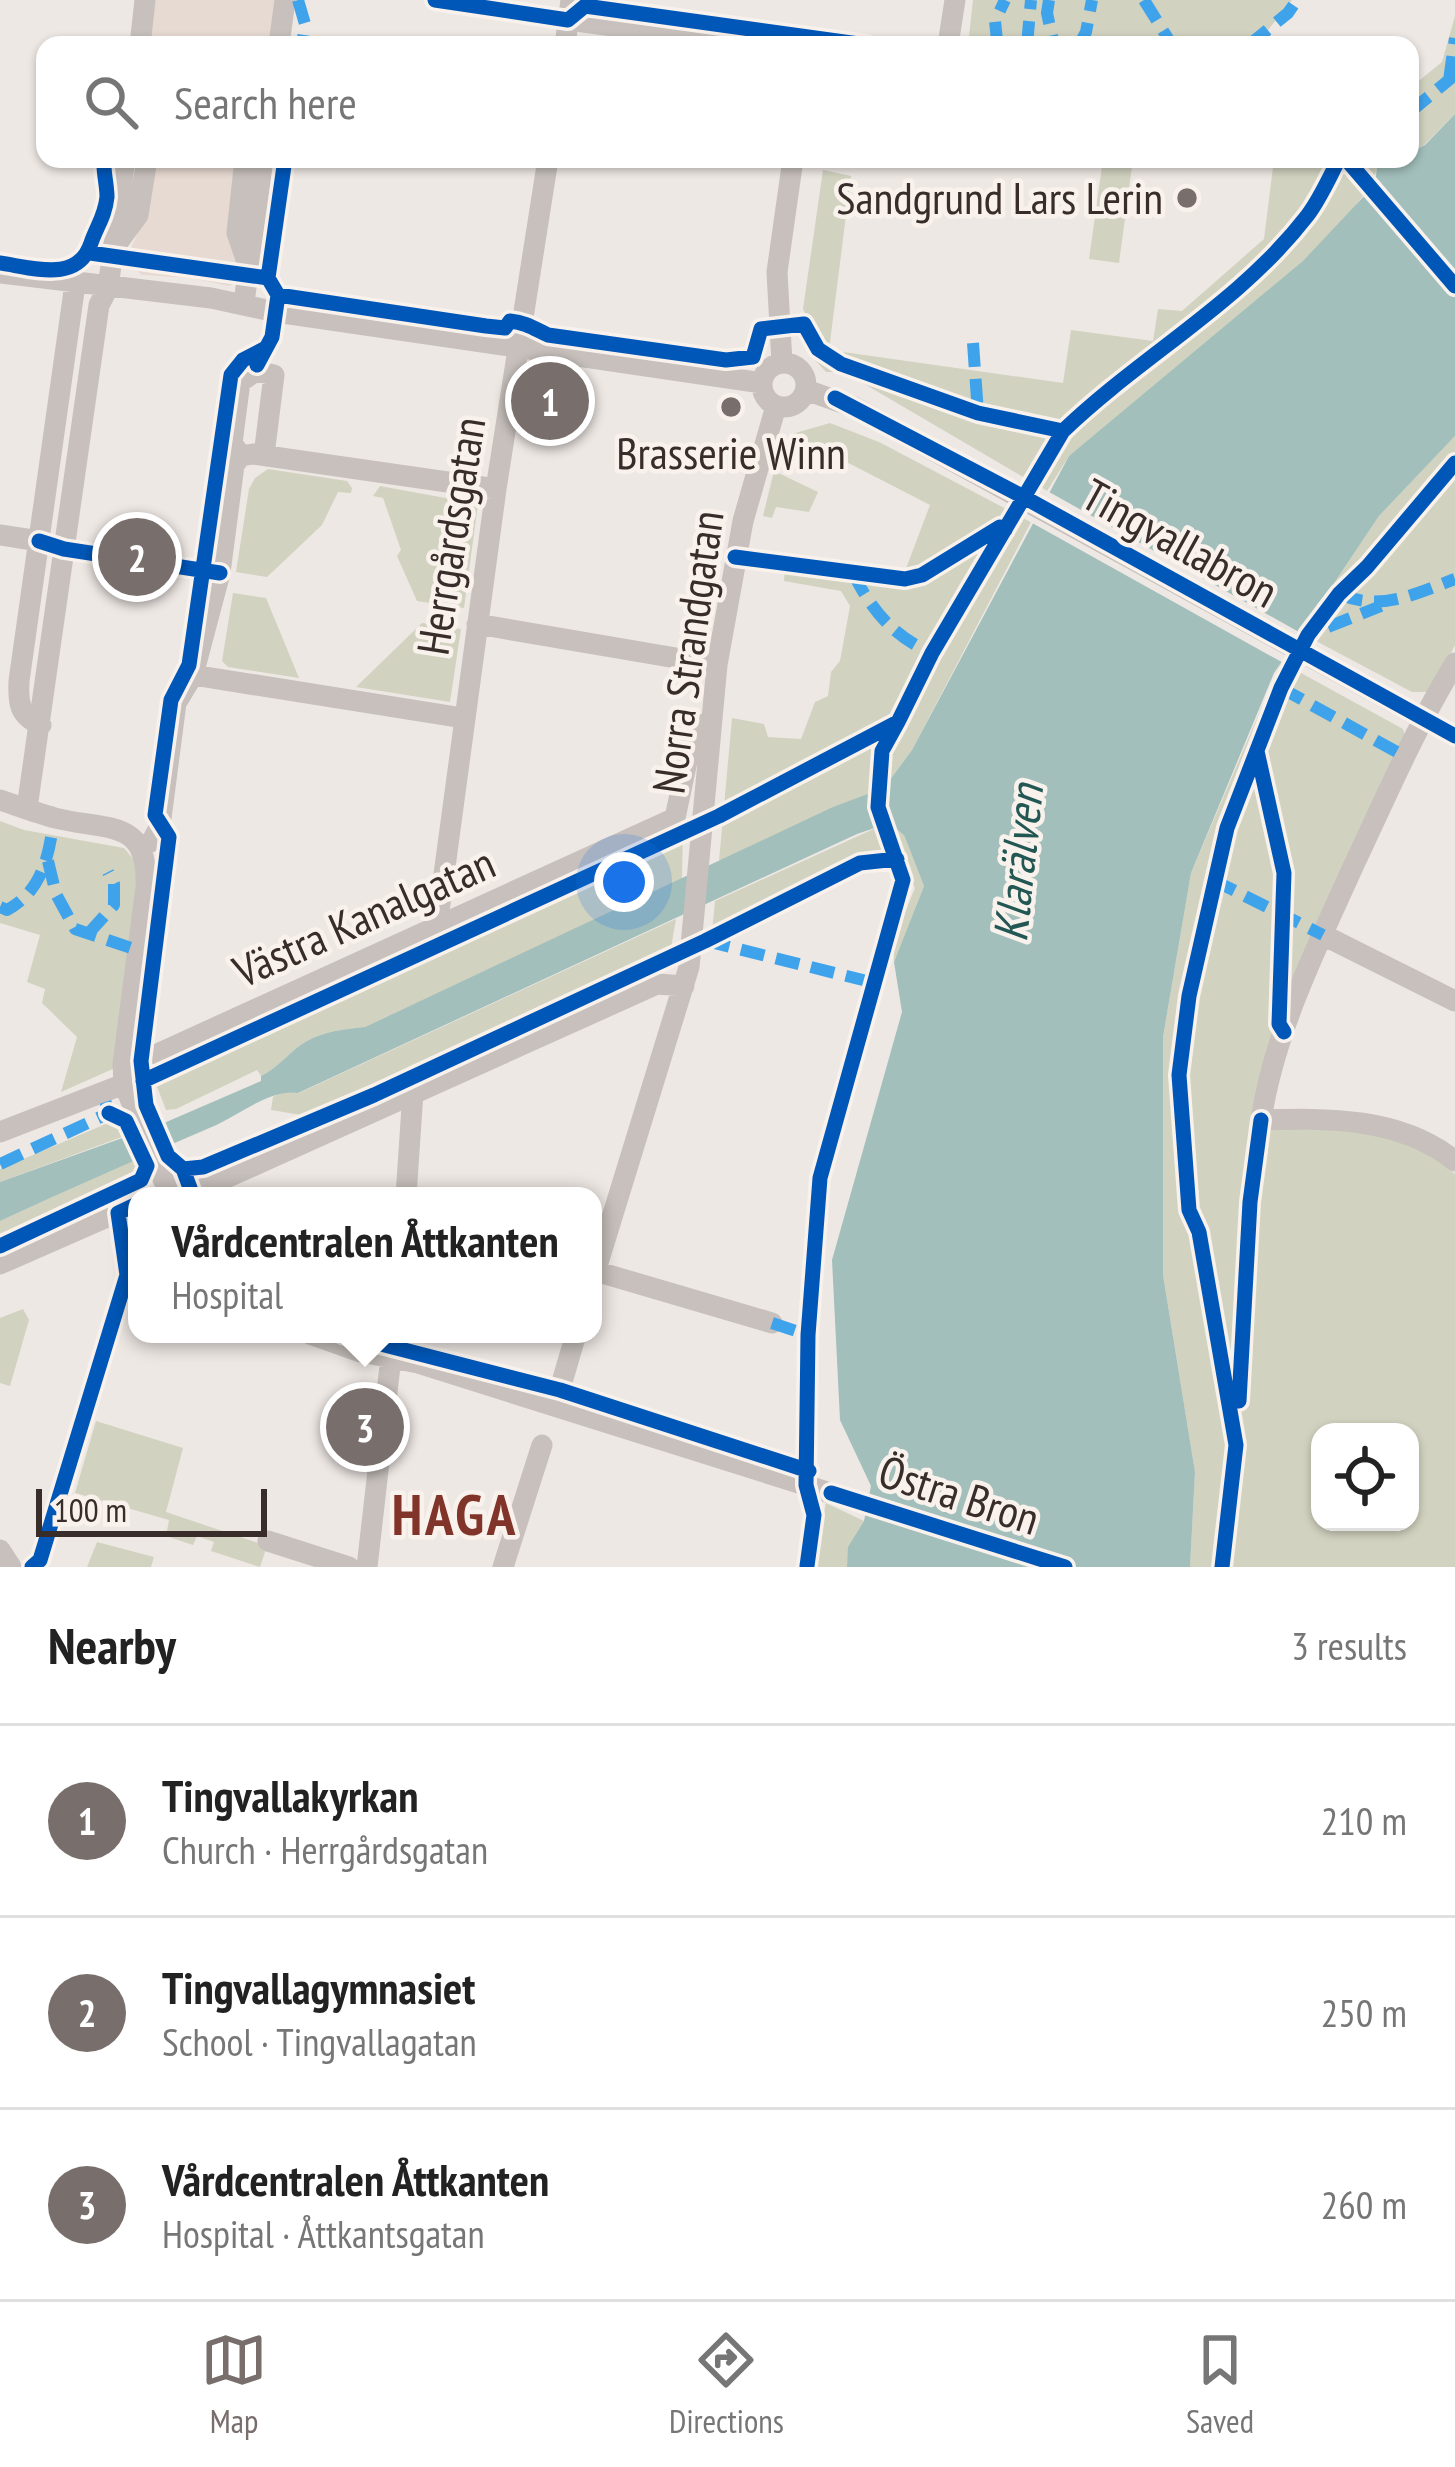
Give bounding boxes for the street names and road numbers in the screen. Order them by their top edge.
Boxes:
street label: Herrgårdsgatan [403,413,497,659]
street label: Tingvallabron [1073,465,1288,620]
street label: Norra Strandgatan [638,507,736,797]
street label: Västra Kanalgatan [223,833,503,1000]
street label: Östra Bron [872,1441,1047,1547]

